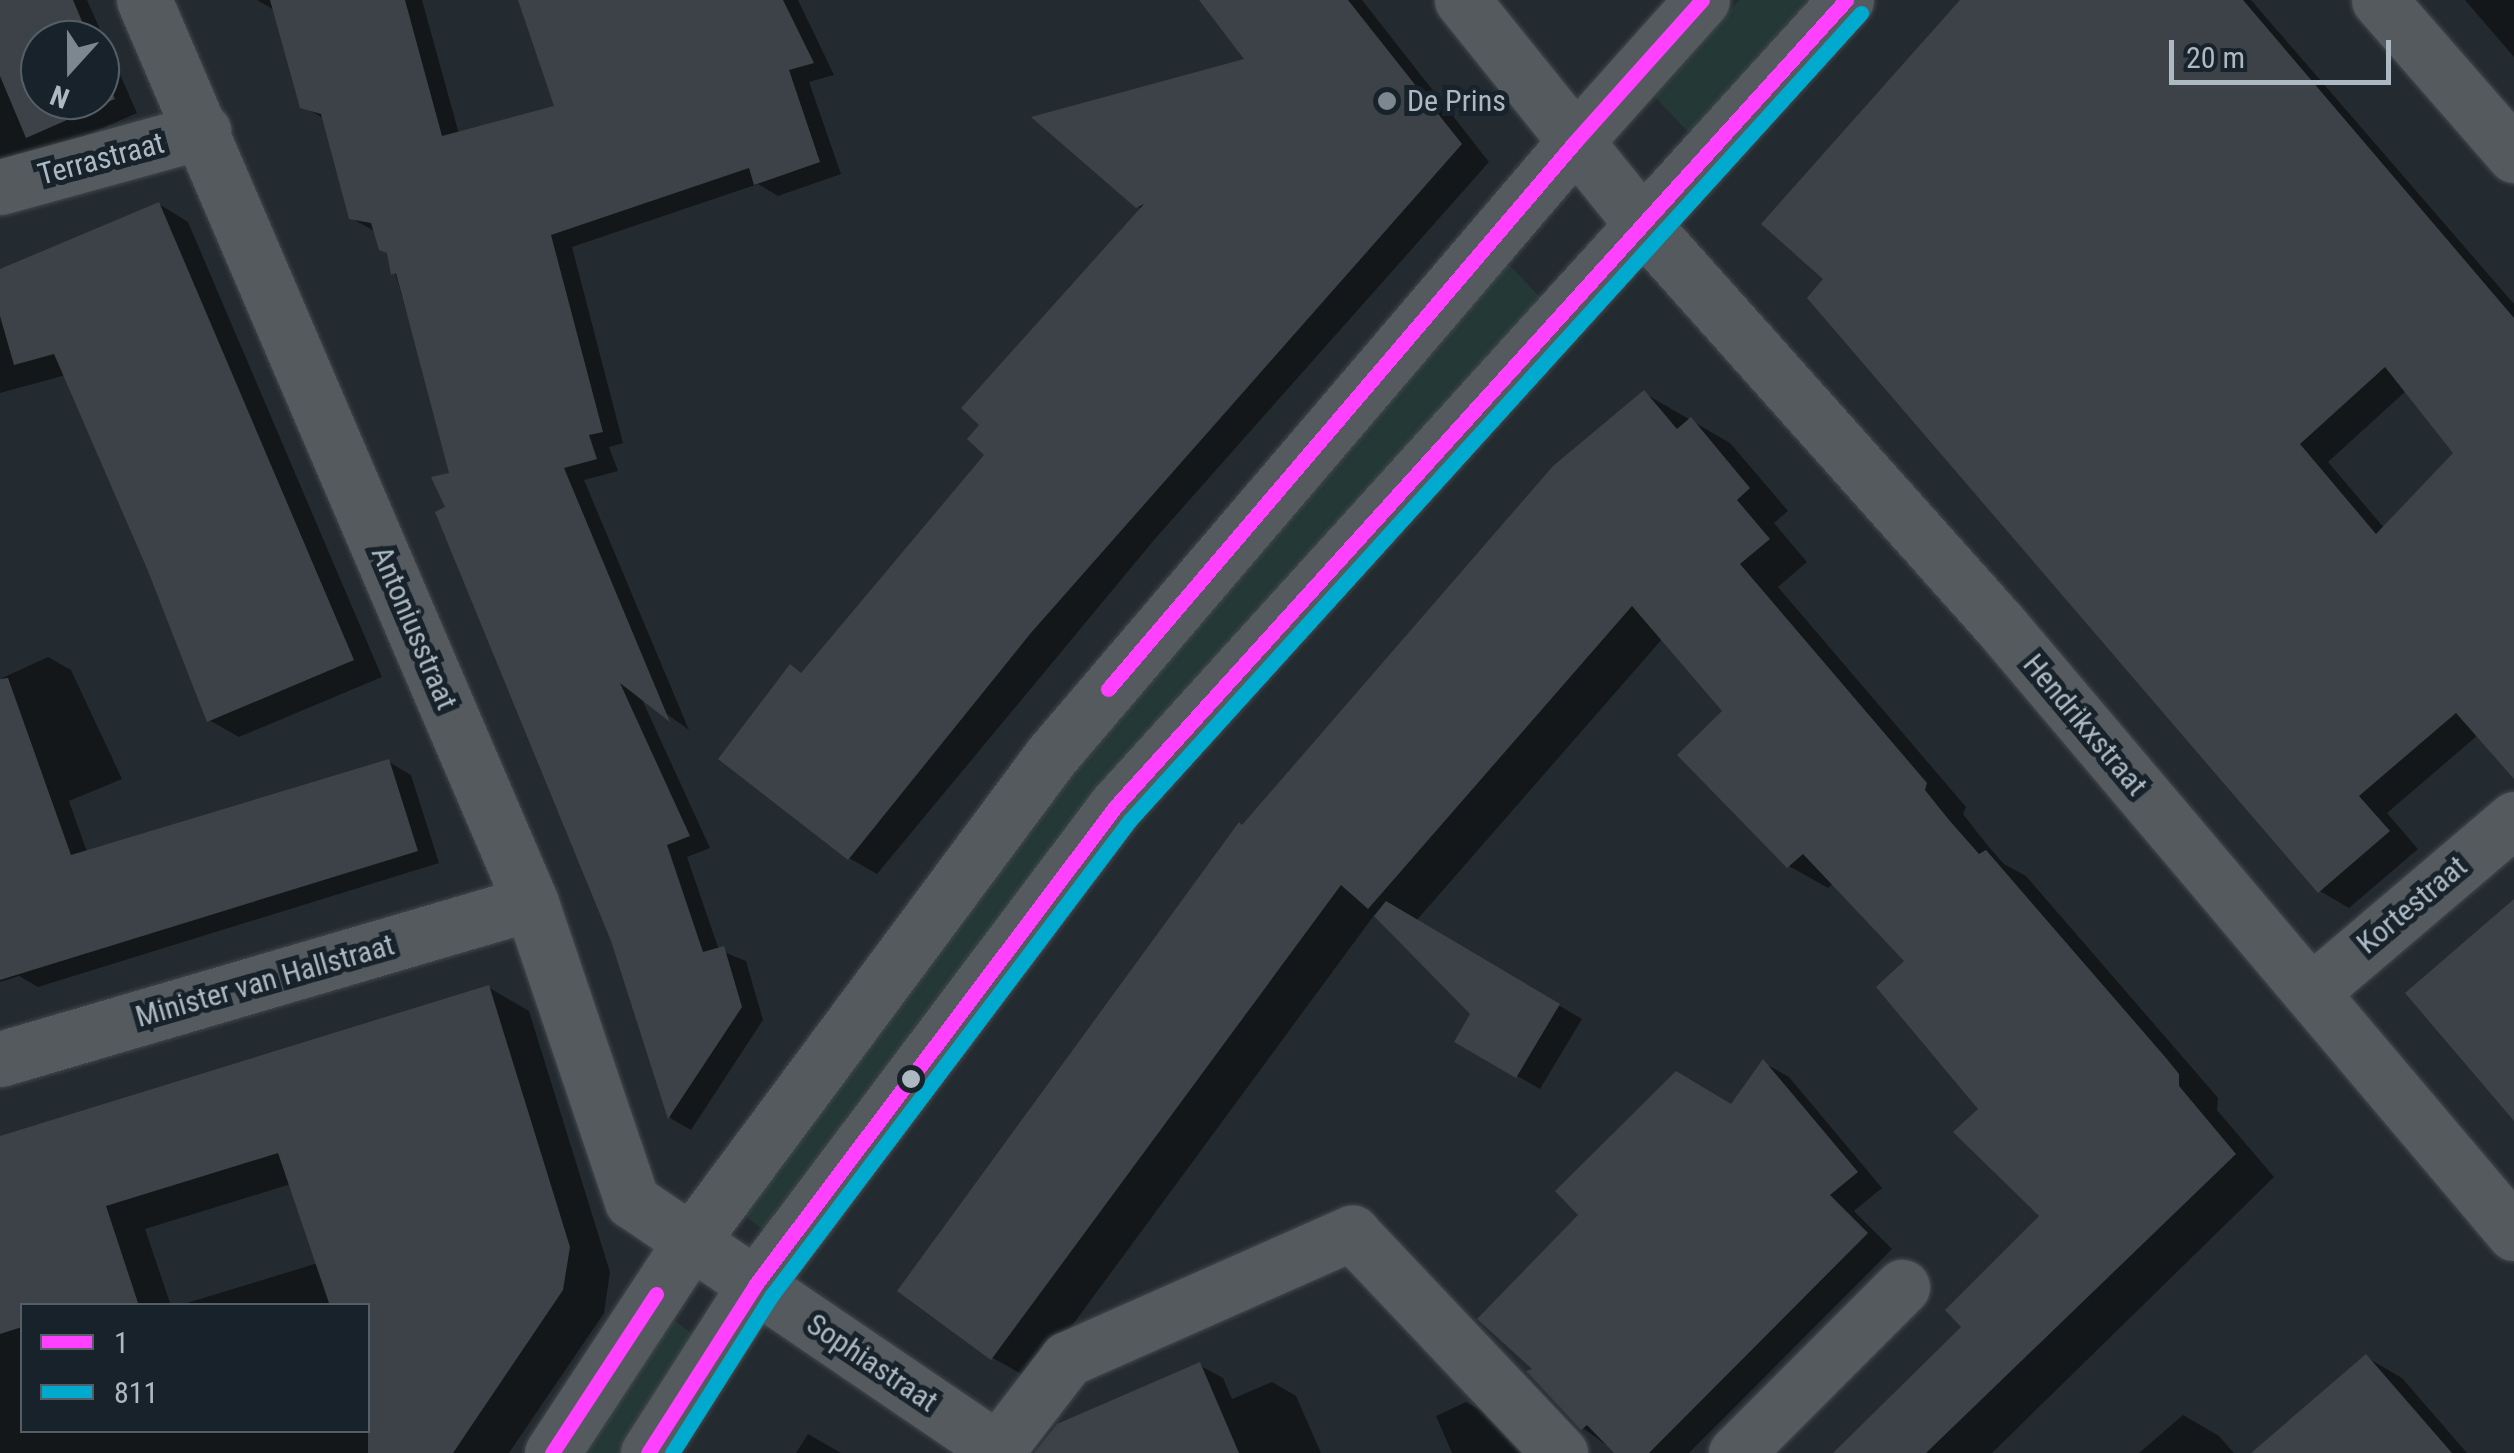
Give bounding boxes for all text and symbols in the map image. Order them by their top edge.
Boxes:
north arrow [20,20,120,120]
scale bar [2174,20,2396,82]
text: 20 m [2186,40,2245,75]
text: N [46,78,74,115]
place label: De Prins [1407,83,1506,119]
marker: De Prins [1376,90,1398,112]
street label: Terrastraat [34,125,168,193]
street label: Antoniusstraat [363,541,465,715]
street label: Hendrikxstraat [2015,647,2155,803]
street label: Kortestraat [2350,849,2474,961]
street label: Minister van Hallstraat [131,927,399,1035]
unlabelled marker [901,1069,921,1089]
legend [20,1303,370,1433]
street label: Sophiastraat [800,1306,944,1420]
text: 1 [114,1325,129,1360]
text: 811 [114,1375,158,1410]

